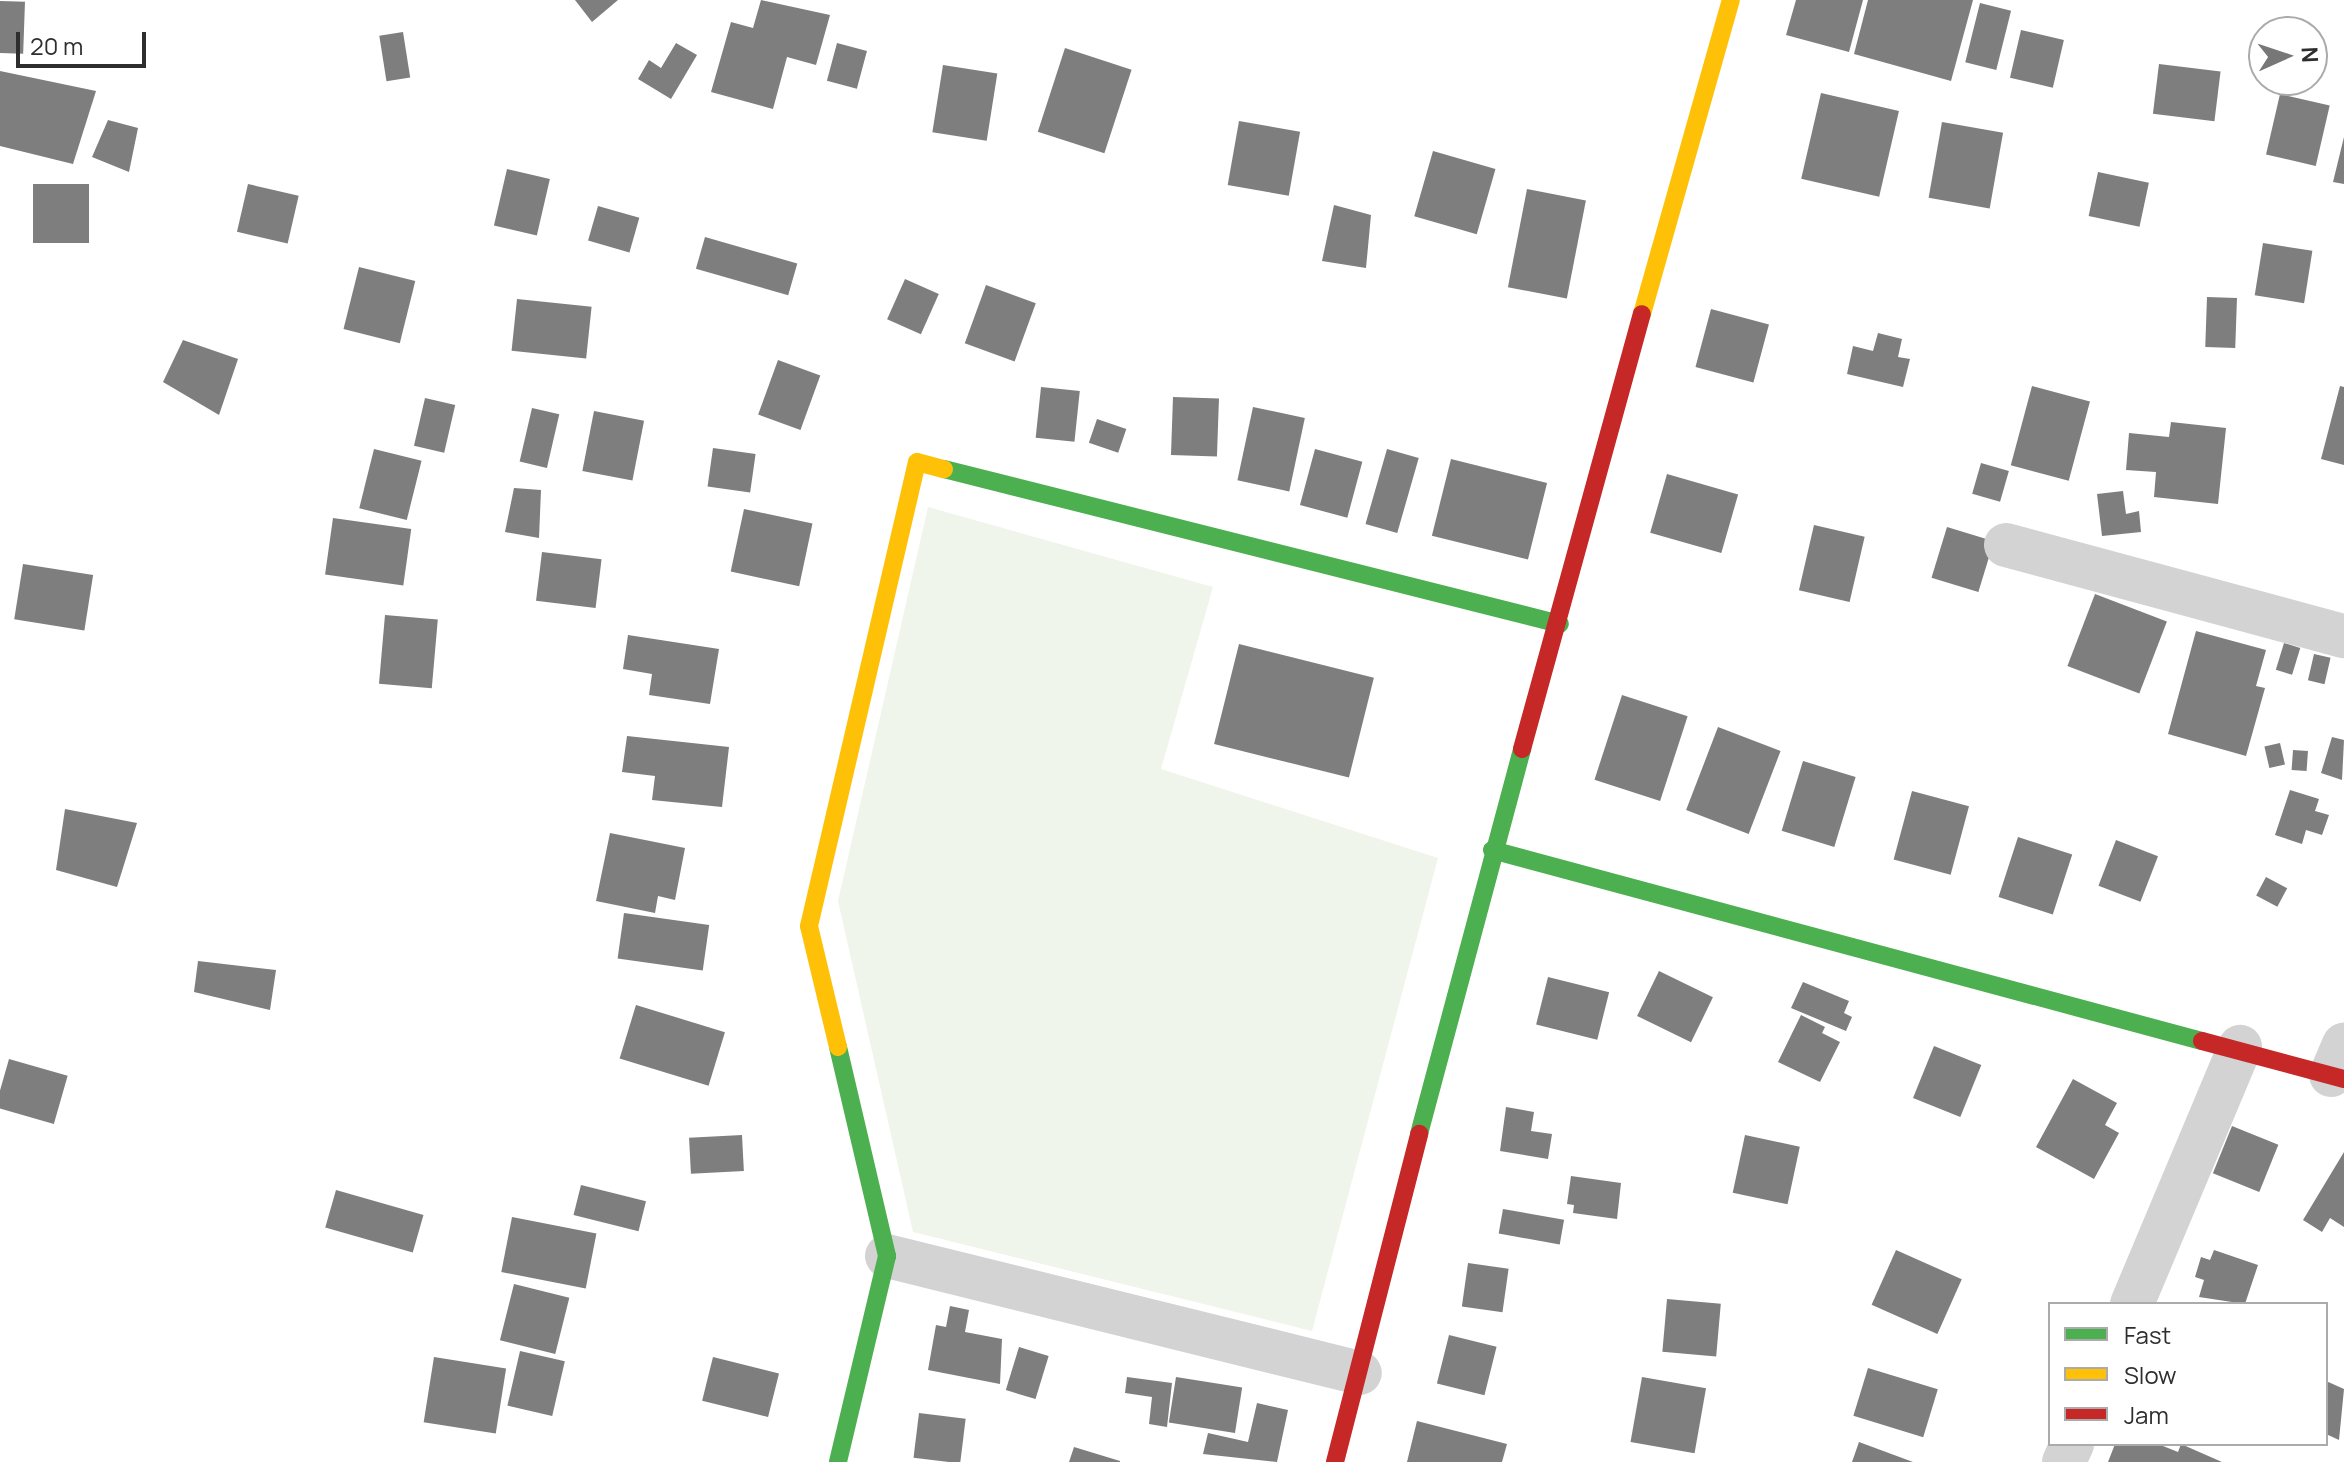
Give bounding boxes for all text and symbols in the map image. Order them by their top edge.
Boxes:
scale bar [20,16,150,66]
north arrow [2248,16,2328,96]
text: 20 m [30,29,83,62]
text: N [2295,46,2325,64]
legend [2048,1302,2328,1446]
text: Fast [2124,1318,2171,1351]
text: Slow [2124,1358,2177,1391]
text: Jam [2124,1398,2169,1431]

